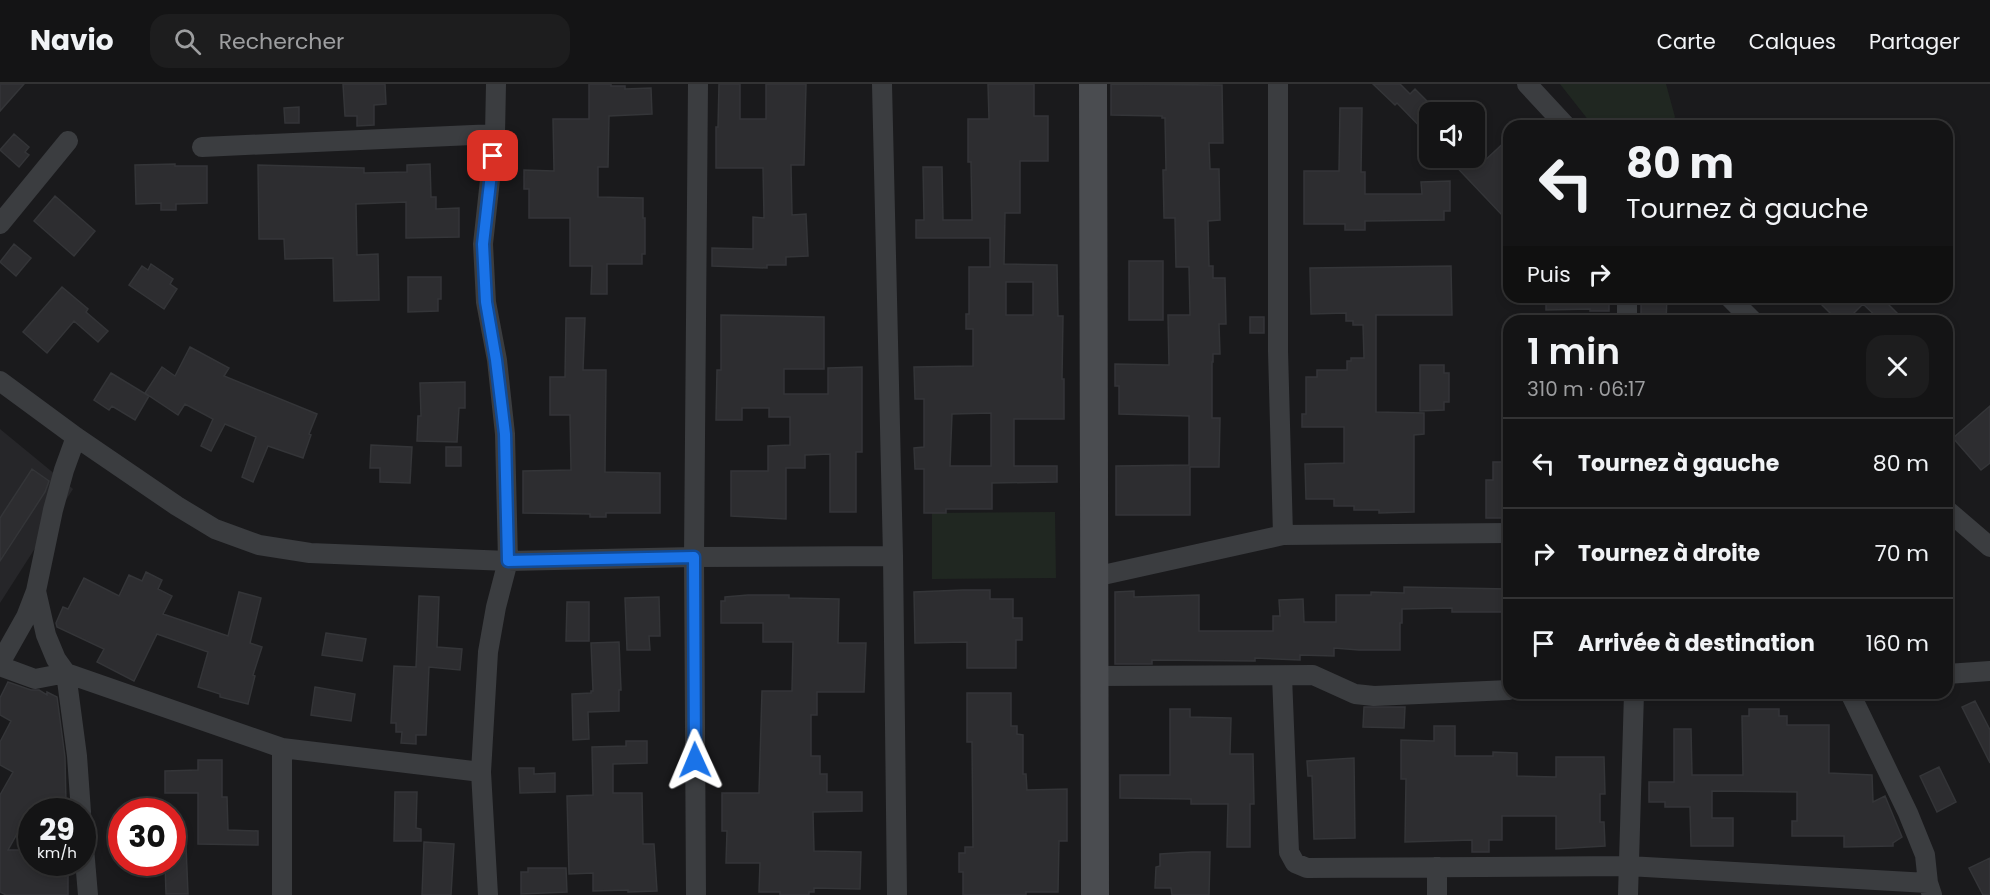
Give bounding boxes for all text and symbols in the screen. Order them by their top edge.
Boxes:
search box [150,14,570,68]
text: Navio [30,21,114,60]
icon: search [171,25,204,58]
text: Rechercher [219,26,344,57]
text: Carte [1657,27,1716,56]
text: Calques [1749,27,1836,56]
text: Partager [1869,27,1960,56]
map controls [1419,102,1485,168]
button: sound [1419,102,1485,168]
pin [467,130,518,181]
text: 80 m [1626,134,1734,193]
icon: arrive [476,139,509,172]
icon: left [1527,144,1605,222]
text: Tournez à gauche [1626,190,1868,227]
icon: right [1583,258,1616,291]
text: Puis [1527,259,1571,290]
text: 1 min [1527,326,1620,377]
button: close [1866,335,1929,398]
text: 310 m · 06:17 [1527,375,1645,403]
icon: left [1527,447,1560,480]
text: Tournez à gauche [1578,448,1779,479]
text: 80 m [1873,448,1929,479]
icon: right [1527,537,1560,570]
text: Tournez à droite [1578,538,1760,569]
text: 70 m [1875,538,1929,569]
icon: arrive [1527,627,1560,660]
text: Arrivée à destination [1578,628,1815,659]
text: 160 m [1866,628,1929,659]
position arrow [663,728,727,792]
speed limit sign: 30 [108,798,186,876]
text: 29 [39,808,75,851]
text: km/h [37,842,77,863]

